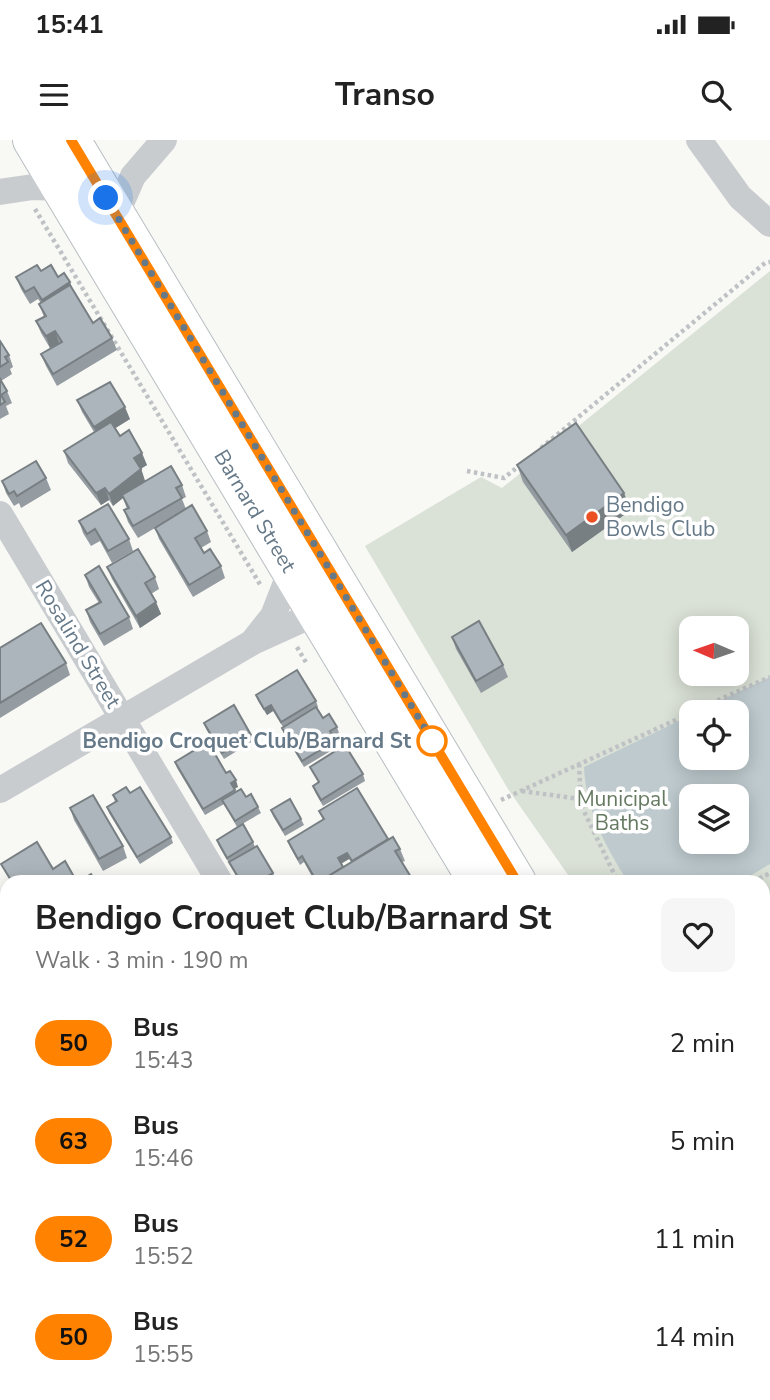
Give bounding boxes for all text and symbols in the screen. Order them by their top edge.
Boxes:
text: 15:41 [35,7,104,42]
text: Transo [335,73,435,116]
icon: menu [35,76,73,114]
icon: search [697,76,735,114]
your location [88,180,123,215]
street label: Barnard Street [207,445,303,578]
place label: Bendigo Bowls Club [606,491,715,543]
marker: Bendigo Bowls Club [584,509,600,525]
street label: Rosalind Street [29,575,128,714]
north arrow [679,616,749,686]
map controls [679,616,749,854]
button: locate [679,700,749,770]
marker: Bendigo Croquet Club/Barnard St [417,726,447,756]
place label: Bendigo Croquet Club/Barnard St [82,727,412,755]
button: layers [679,784,749,854]
park label: Municipal Baths [577,785,668,837]
text: Bendigo Croquet Club/Barnard St [35,896,551,941]
button: heart [661,898,735,972]
text: Walk · 3 min · 190 m [35,945,248,976]
text: Bus [133,1010,179,1045]
text: 2 min [670,1026,735,1061]
text: 50 [59,1027,88,1059]
text: 15:43 [133,1045,193,1076]
text: Bus [133,1108,179,1143]
text: 5 min [670,1124,735,1159]
text: 63 [59,1125,88,1157]
text: 15:46 [133,1143,193,1174]
text: Bus [133,1206,179,1241]
text: 11 min [654,1222,735,1257]
text: 52 [59,1223,88,1255]
text: 15:52 [133,1241,193,1272]
text: Bus [133,1304,179,1339]
text: 14 min [654,1320,735,1355]
text: 50 [59,1321,88,1353]
text: 15:55 [133,1339,193,1370]

